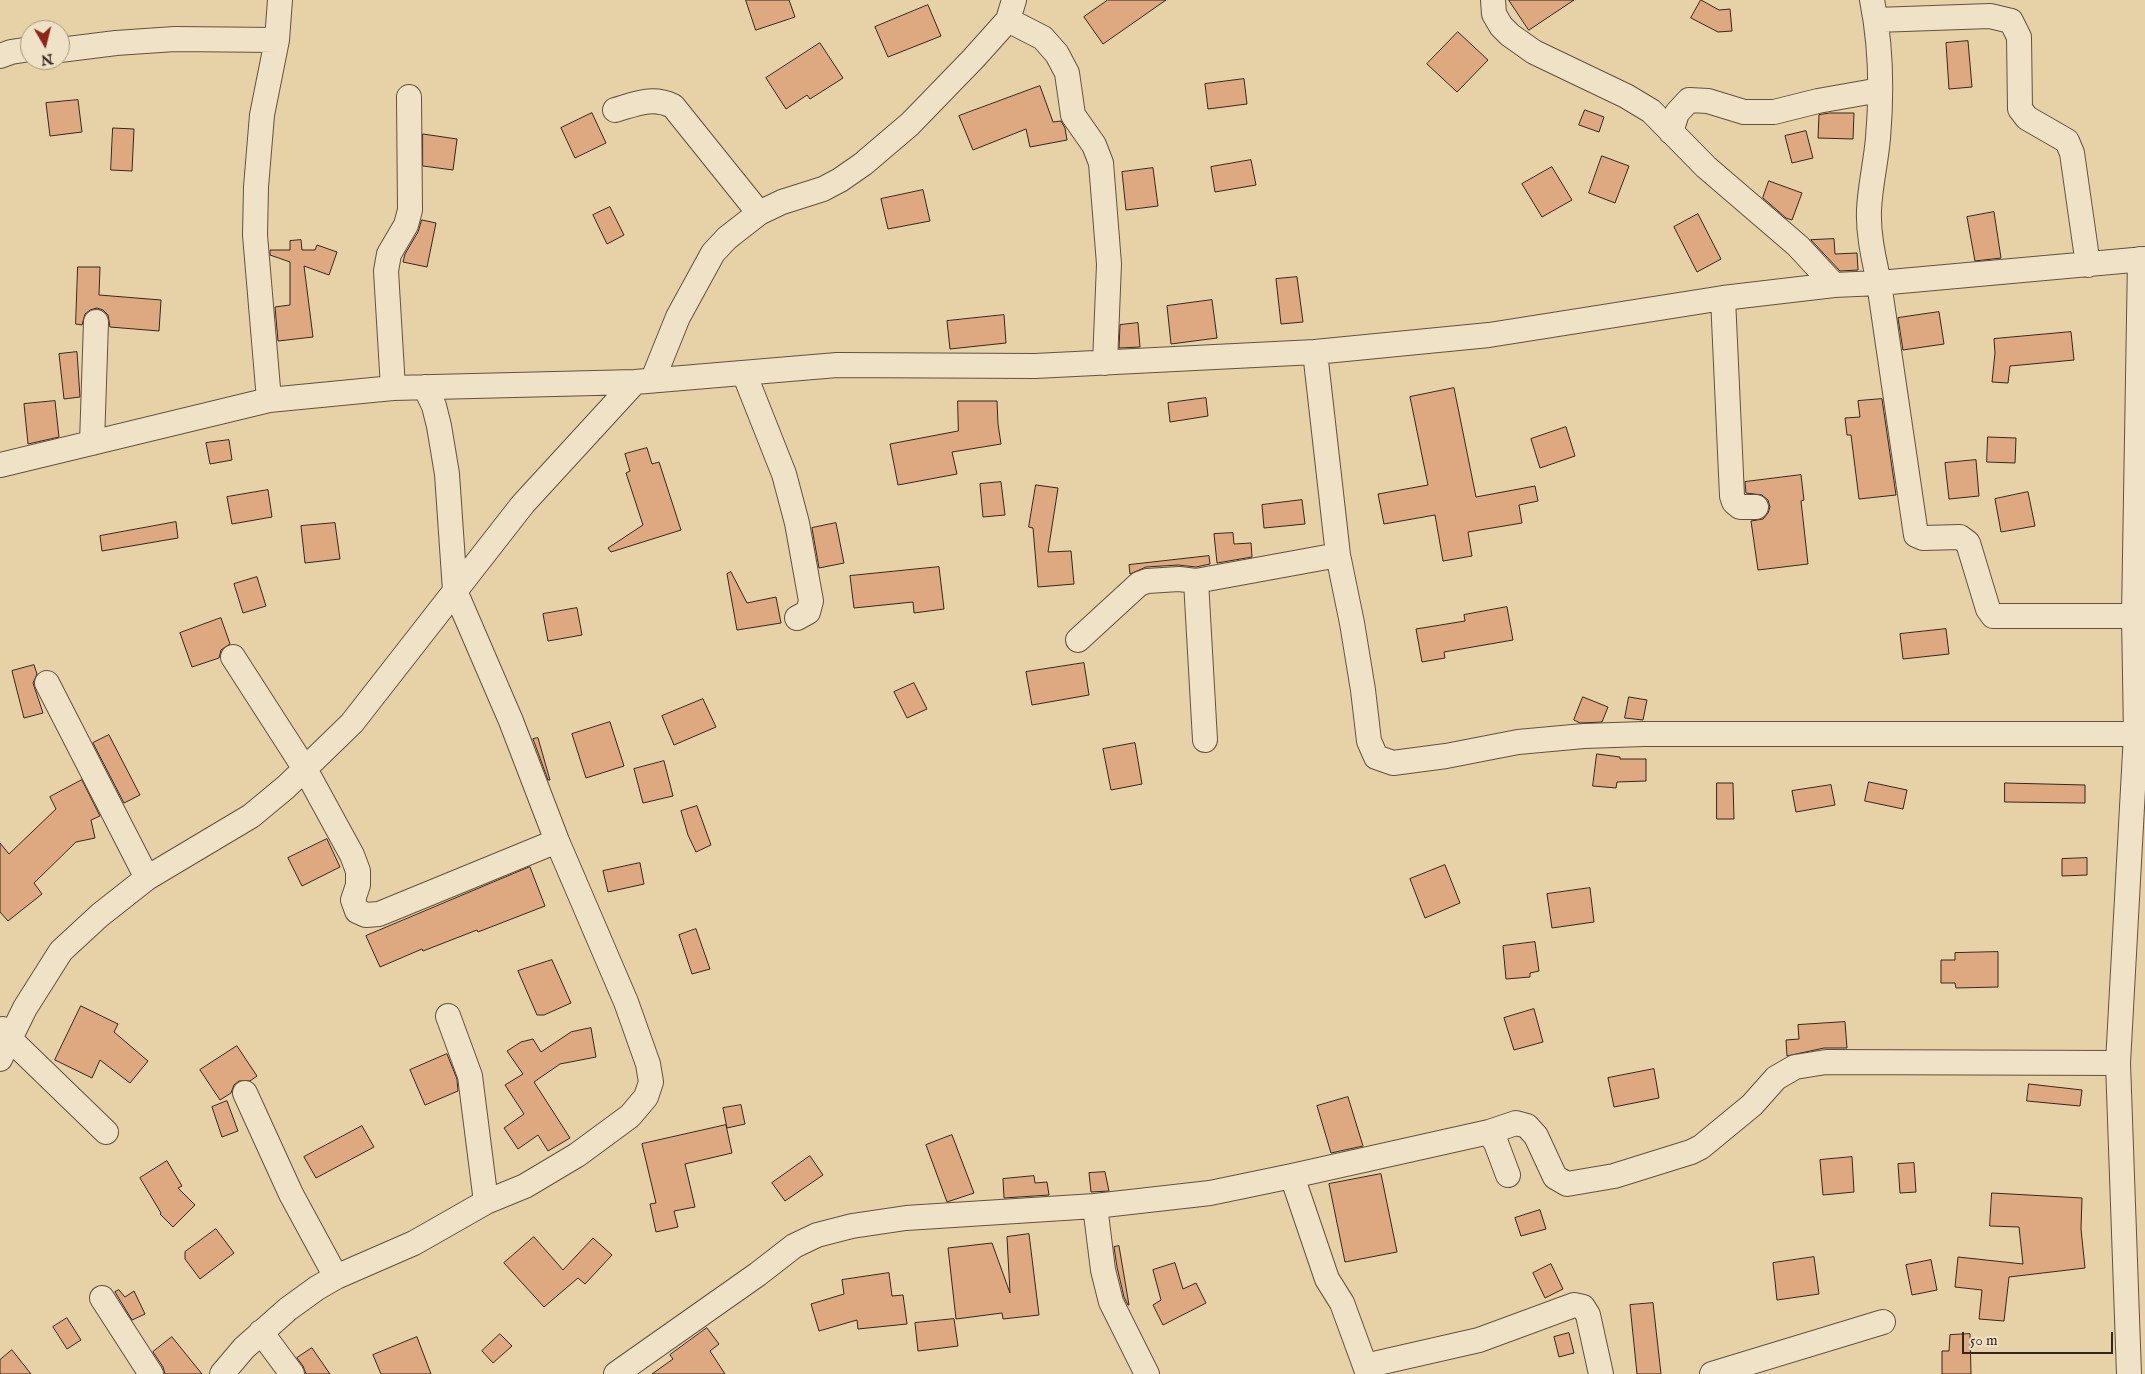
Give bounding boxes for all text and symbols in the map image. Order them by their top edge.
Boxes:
north arrow [20,20,70,70]
text: N [40,49,54,69]
scale bar [1965,1322,2116,1354]
text: 50 m [1970,1331,1998,1350]

